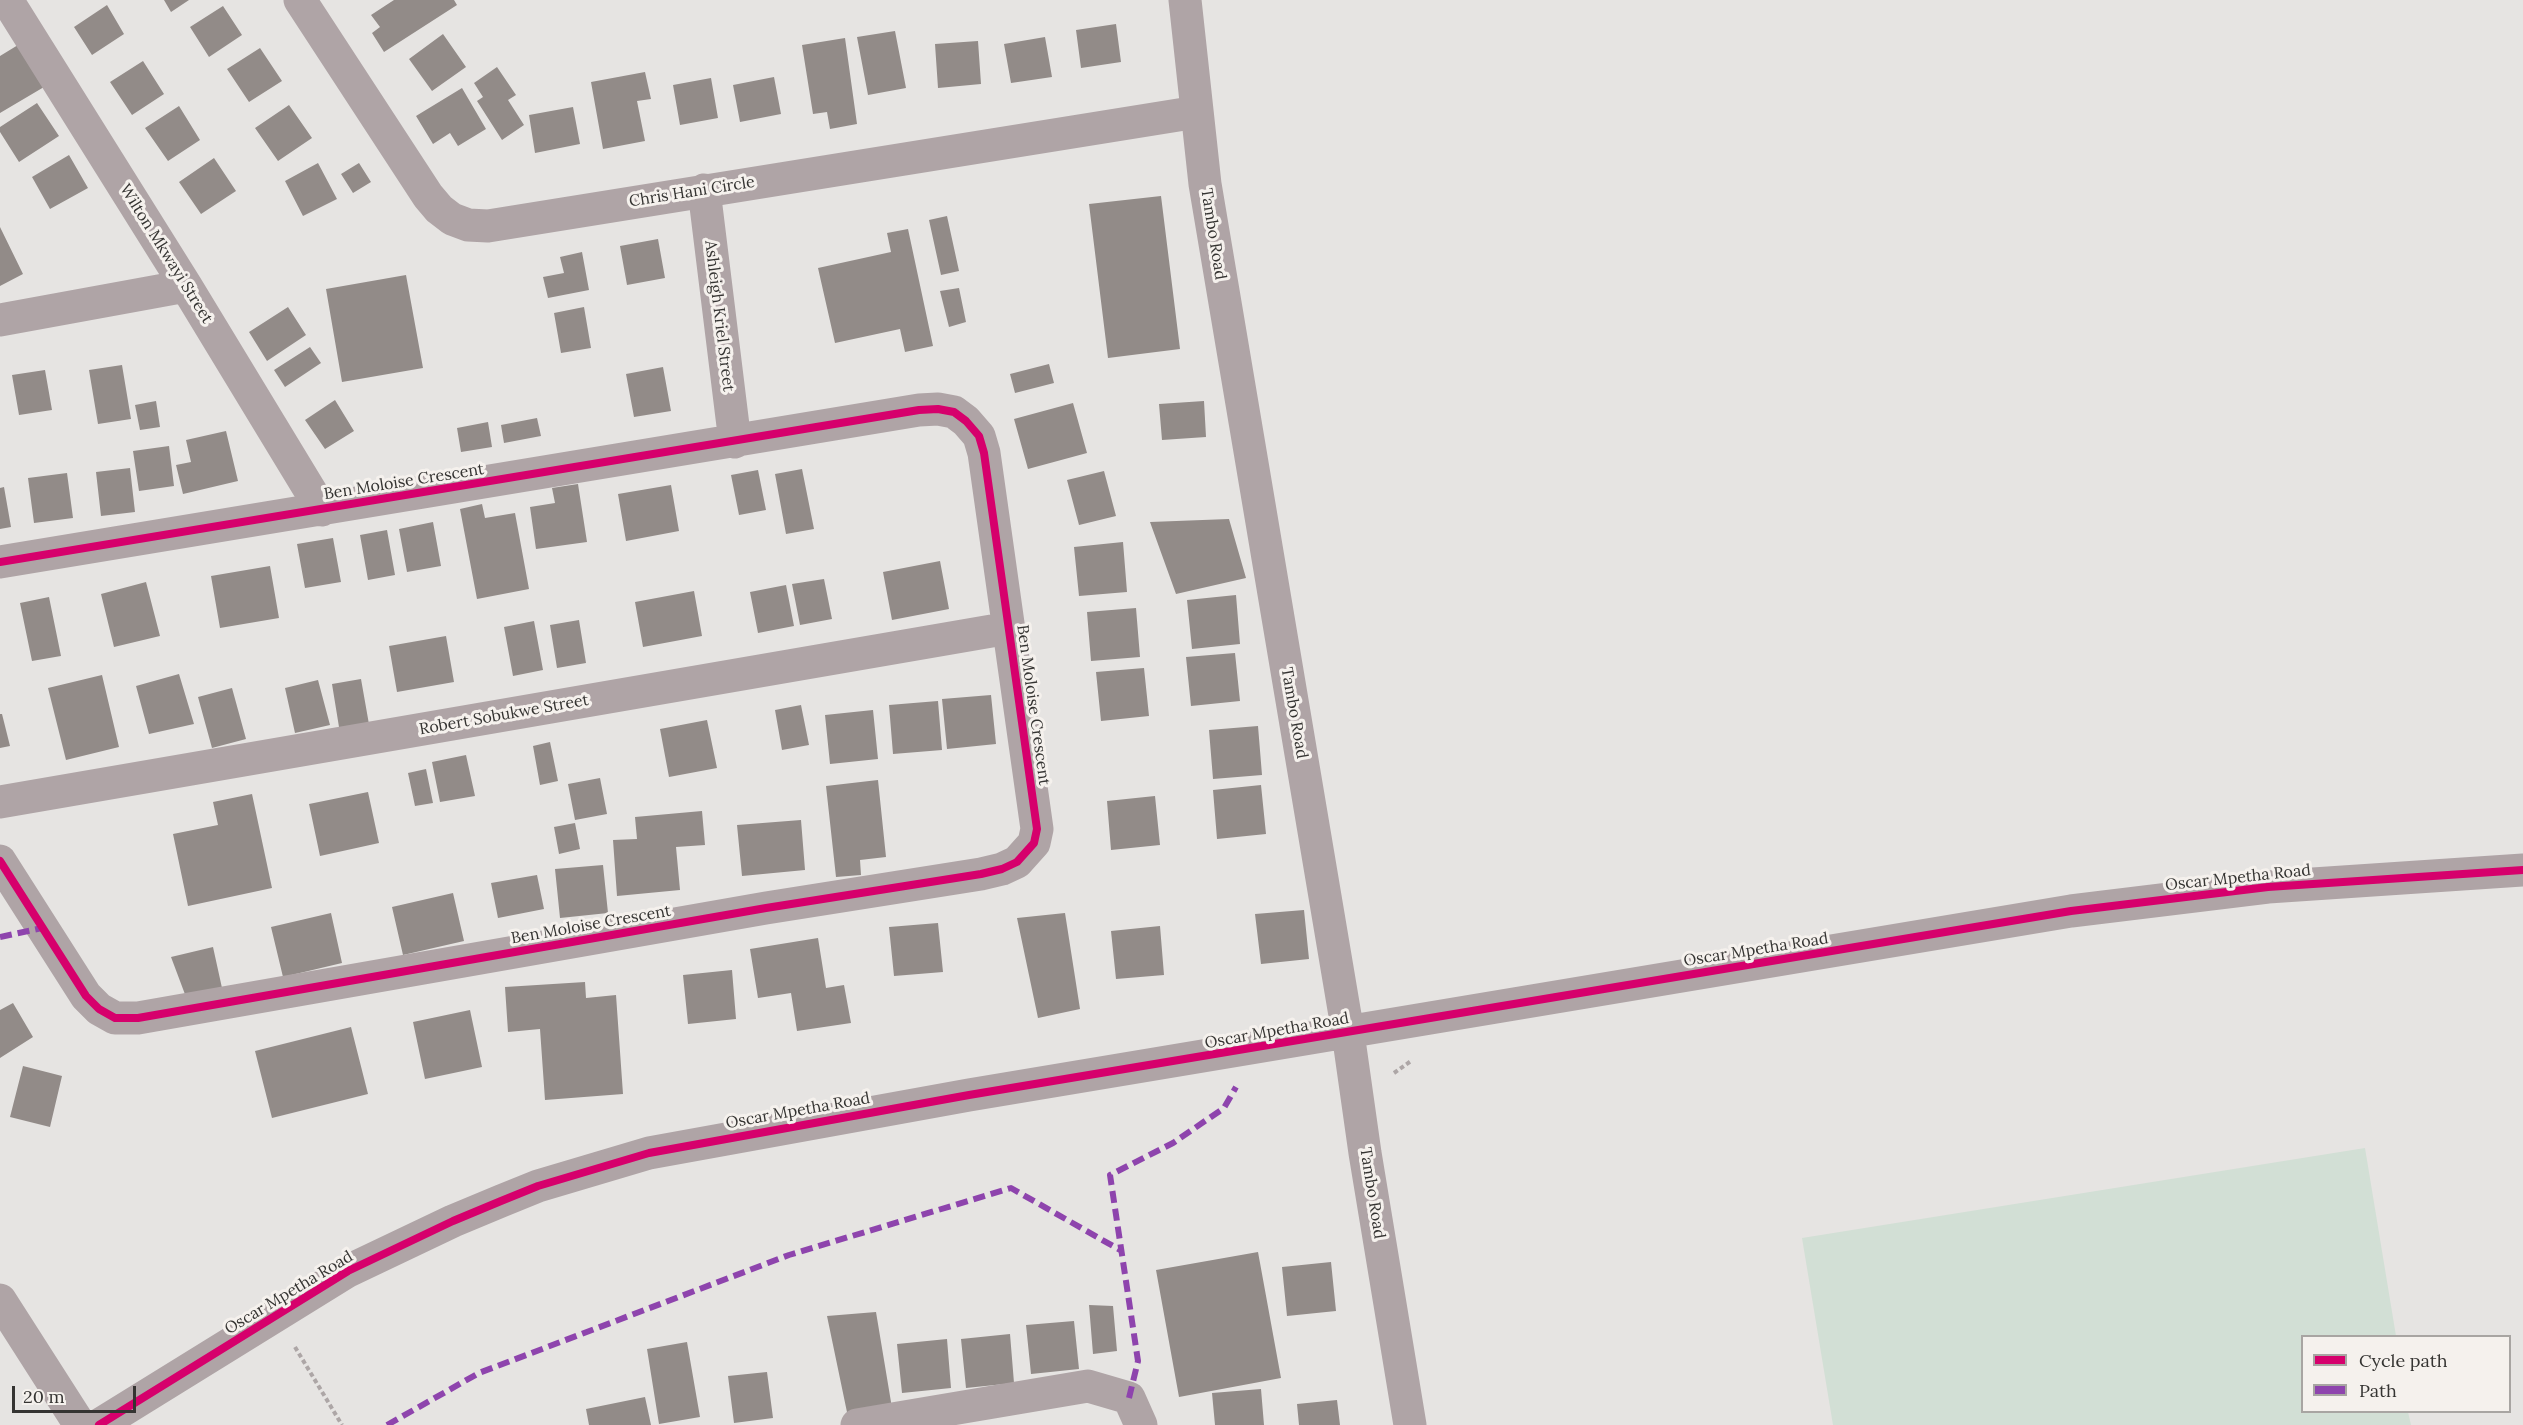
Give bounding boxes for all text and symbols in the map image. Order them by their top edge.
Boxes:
street label: Chris Hani Circle [628,173,756,211]
street label: Wilton Mkwayi Street [115,181,217,327]
street label: Tambo Road [1196,187,1230,281]
street label: Ashleigh Kriel Street [700,239,738,393]
street label: Ben Moloise Crescent [323,460,485,504]
street label: Ben Moloise Crescent [1012,623,1054,787]
street label: Tambo Road [1277,666,1311,760]
street label: Robert Sobukwe Street [418,691,590,739]
street label: Oscar Mpetha Road [2164,861,2312,895]
street label: Ben Moloise Crescent [510,901,672,949]
street label: Oscar Mpetha Road [1682,929,1830,971]
street label: Oscar Mpetha Road [1203,1009,1351,1053]
street label: Oscar Mpetha Road [724,1089,872,1133]
street label: Tambo Road [1355,1146,1389,1240]
street label: Oscar Mpetha Road [221,1247,357,1339]
legend [2301,1335,2511,1413]
text: Cycle path [2359,1349,2448,1372]
scale bar [15,1374,140,1412]
text: Path [2359,1379,2397,1402]
text: 20 m [23,1385,65,1408]

